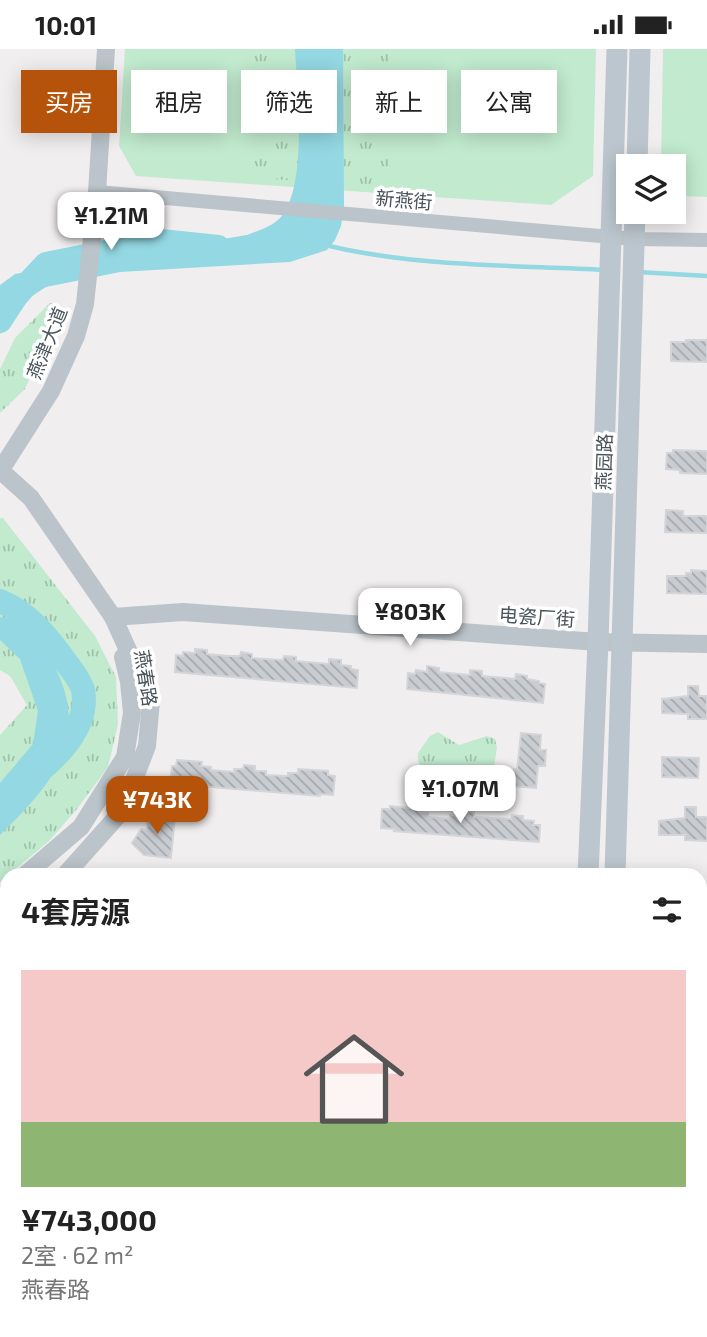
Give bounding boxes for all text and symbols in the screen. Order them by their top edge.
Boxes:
text: 10:01 [35,9,97,40]
chip: 买房 [21,70,117,133]
chip: 租房 [131,70,227,133]
chip: 筛选 [241,70,337,133]
chip: 新上 [351,70,447,133]
chip: 公寓 [461,70,557,133]
map controls [616,154,686,224]
button: layers [616,154,686,224]
street label: 新燕街 [375,186,433,213]
pin: ¥1.21M [54,193,168,252]
text: ¥1.21M [73,201,149,229]
street label: 燕津大道 [22,303,71,382]
street label: 燕园路 [591,433,616,491]
pin: ¥803K [361,589,459,648]
text: ¥803K [374,597,446,625]
street label: 电瓷厂街 [498,602,576,631]
street label: 燕春路 [131,648,162,708]
pin: ¥1.07M [403,765,517,825]
text: ¥1.07M [421,774,499,802]
pin: ¥743K [108,777,206,836]
text: ¥743K [122,785,192,813]
icon: filters [648,891,686,929]
text: 4套房源 [21,893,130,929]
icon: home [291,1016,417,1142]
text: ¥743,000 [21,1201,157,1237]
text: 2室 · 62 m² [21,1241,134,1269]
text: 燕春路 [21,1275,90,1303]

